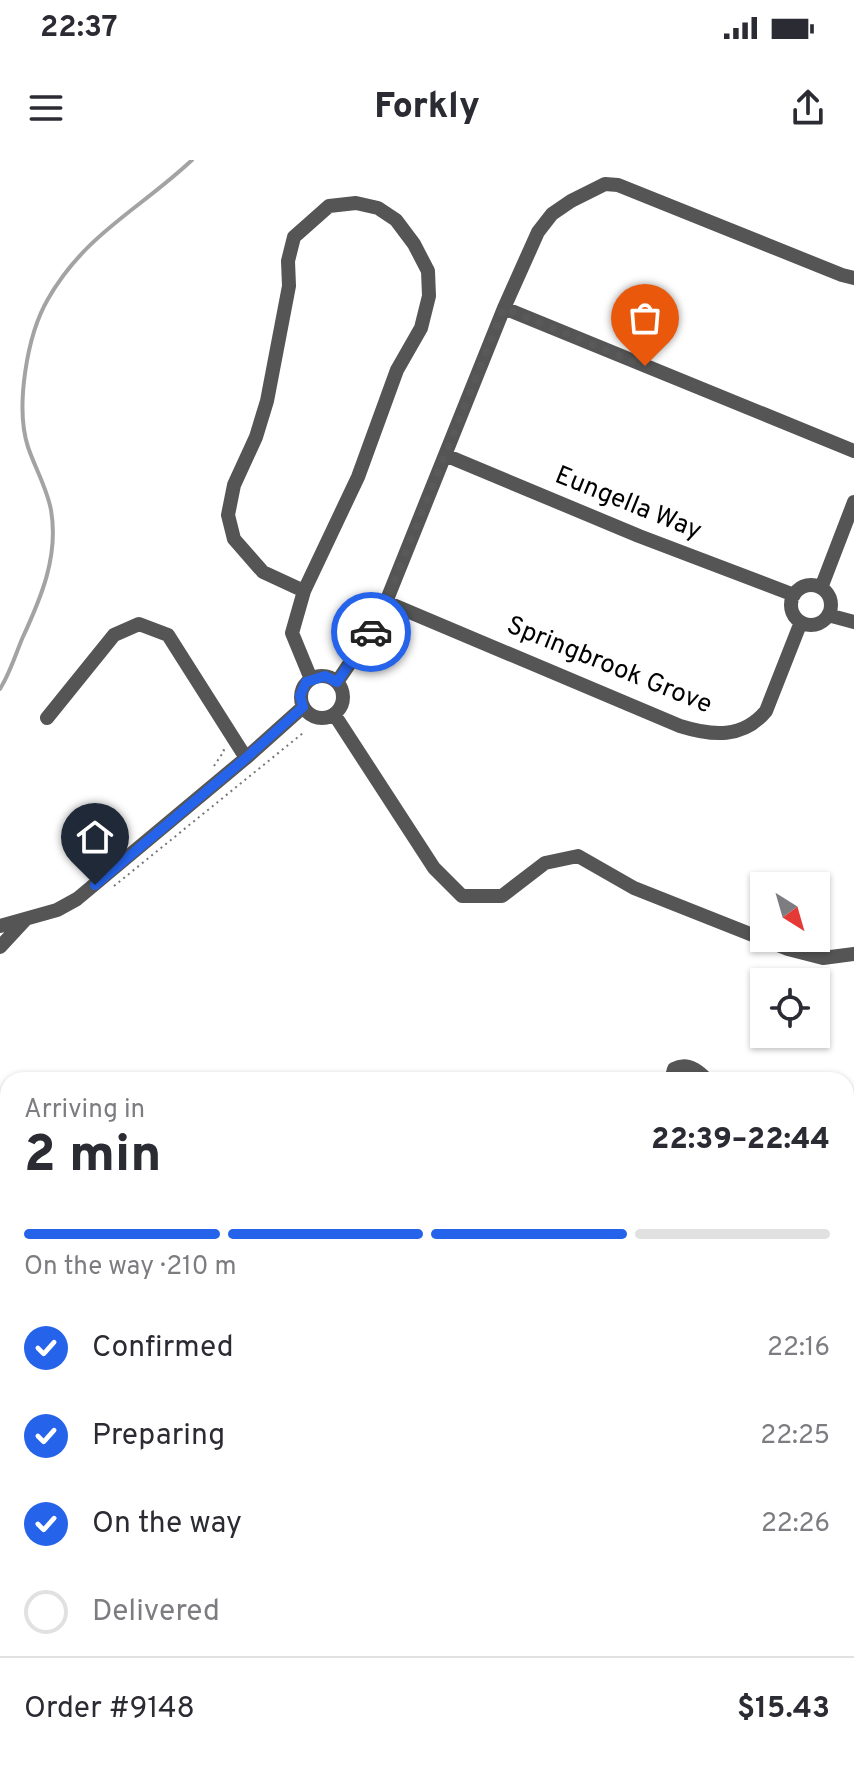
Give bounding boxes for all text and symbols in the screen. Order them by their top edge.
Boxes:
text: 22:37 [40,10,118,47]
text: Forkly [374,85,480,131]
icon: menu [24,86,68,130]
icon: share [786,86,830,130]
pin [611,284,679,366]
icon: bag [623,296,667,340]
street label: Eungella Way [550,460,706,548]
courier [331,592,411,672]
icon: car [349,610,393,654]
street label: Springbrook Grove [501,610,717,722]
pin [61,803,129,885]
icon: home [73,815,117,859]
north arrow [750,872,830,952]
map controls [750,872,830,1048]
button: locate [750,968,830,1048]
text: Arriving in [24,1094,145,1127]
text: 22:39–22:44 [651,1122,830,1159]
text: 2 min [24,1124,162,1190]
text: On the way · 210 m [24,1251,237,1284]
icon: check [24,1326,68,1370]
text: Confirmed [92,1330,234,1367]
text: 22:16 [767,1332,830,1365]
icon: check [24,1414,68,1458]
text: Preparing [92,1418,225,1455]
text: 22:25 [760,1420,830,1453]
icon: check [24,1502,68,1546]
text: On the way [92,1506,242,1543]
text: 22:26 [761,1508,830,1541]
text: Delivered [92,1594,220,1631]
text: Order #9148 [24,1691,195,1728]
text: $15.43 [737,1691,830,1728]

